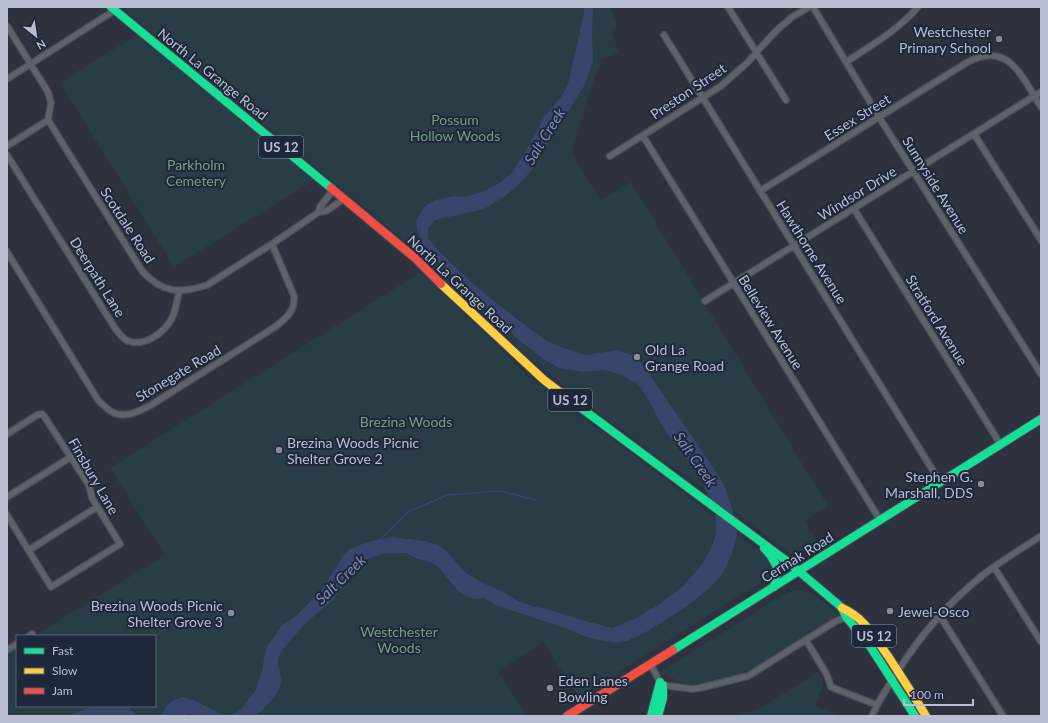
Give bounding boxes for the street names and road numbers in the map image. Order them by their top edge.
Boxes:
street label: North La Grange Road [155,24,271,124]
street label: Preston Street [647,59,729,123]
street label: Essex Street [821,90,893,144]
street label: Sunnyside Avenue [899,133,973,237]
road number: US 12 [259,136,303,158]
street label: Windsor Drive [815,162,899,224]
street label: Scotdale Road [97,184,159,266]
street label: Hawthorne Avenue [773,197,851,307]
street label: North La Grange Road [404,231,516,337]
street label: Deerpath Lane [67,234,129,320]
street label: Belleview Avenue [735,272,807,372]
street label: Stratford Avenue [902,272,972,368]
street label: Stonegate Road [132,341,224,405]
road number: US 12 [548,389,592,411]
street label: Finsbury Lane [65,435,123,517]
street label: Cermak Road [758,528,836,586]
road number: US 12 [852,625,896,647]

